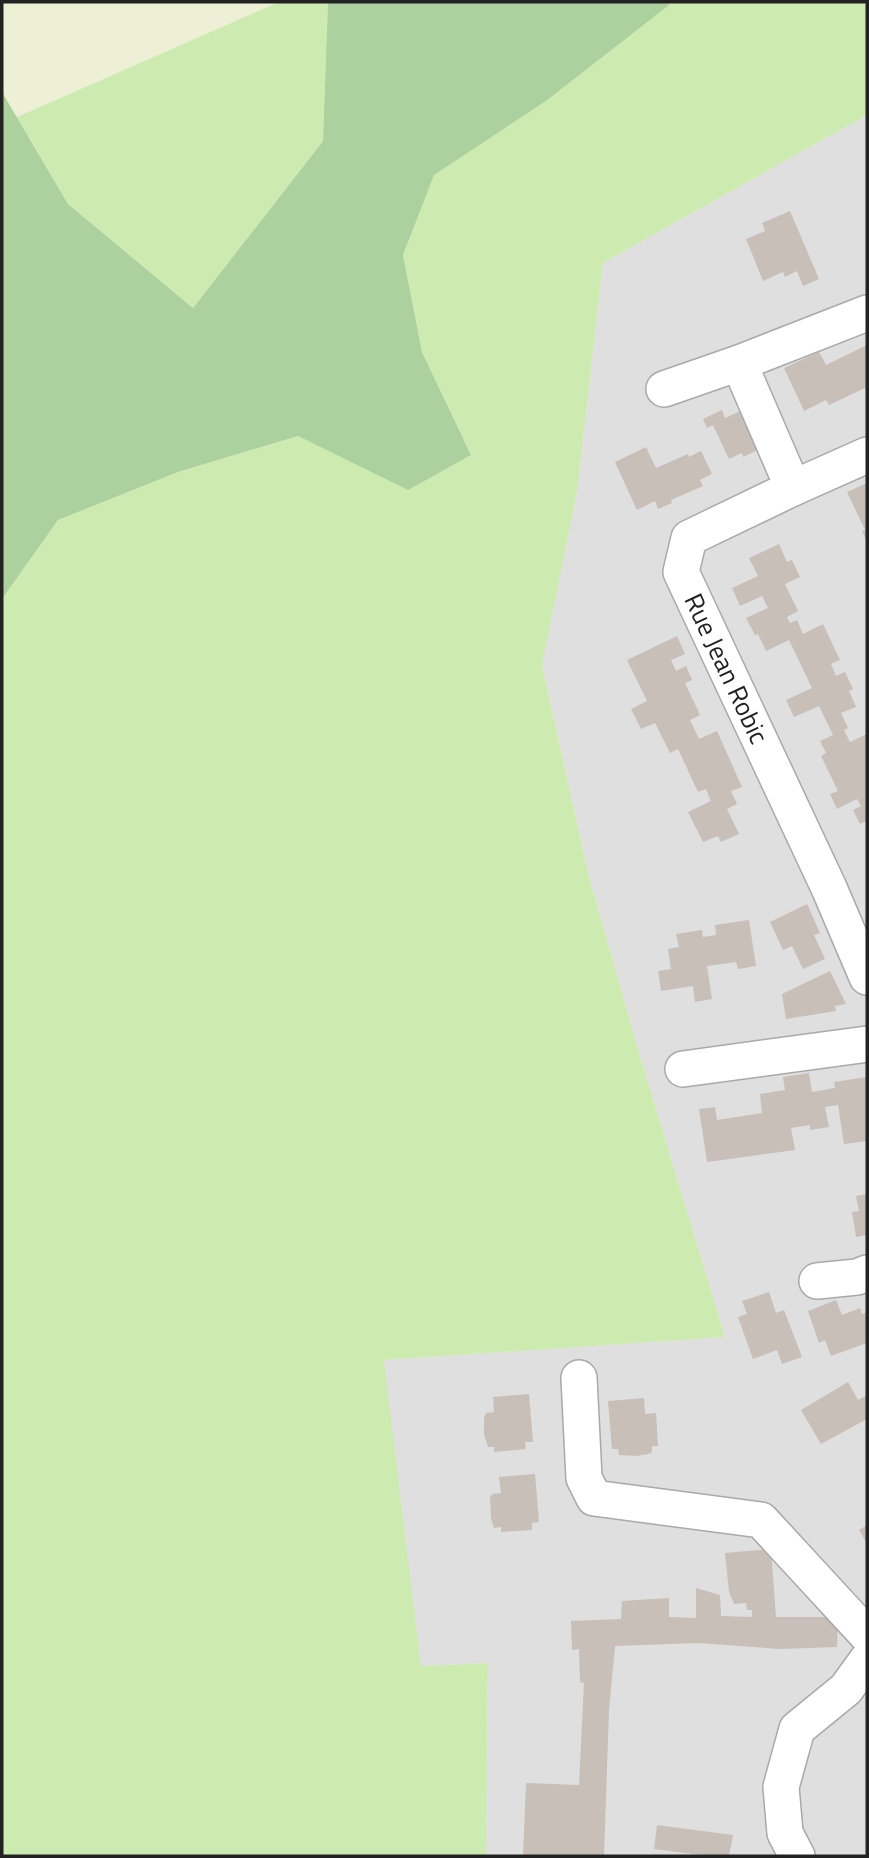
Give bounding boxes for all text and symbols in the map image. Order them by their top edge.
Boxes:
street label: Rue Jean Robic [675,587,779,750]

